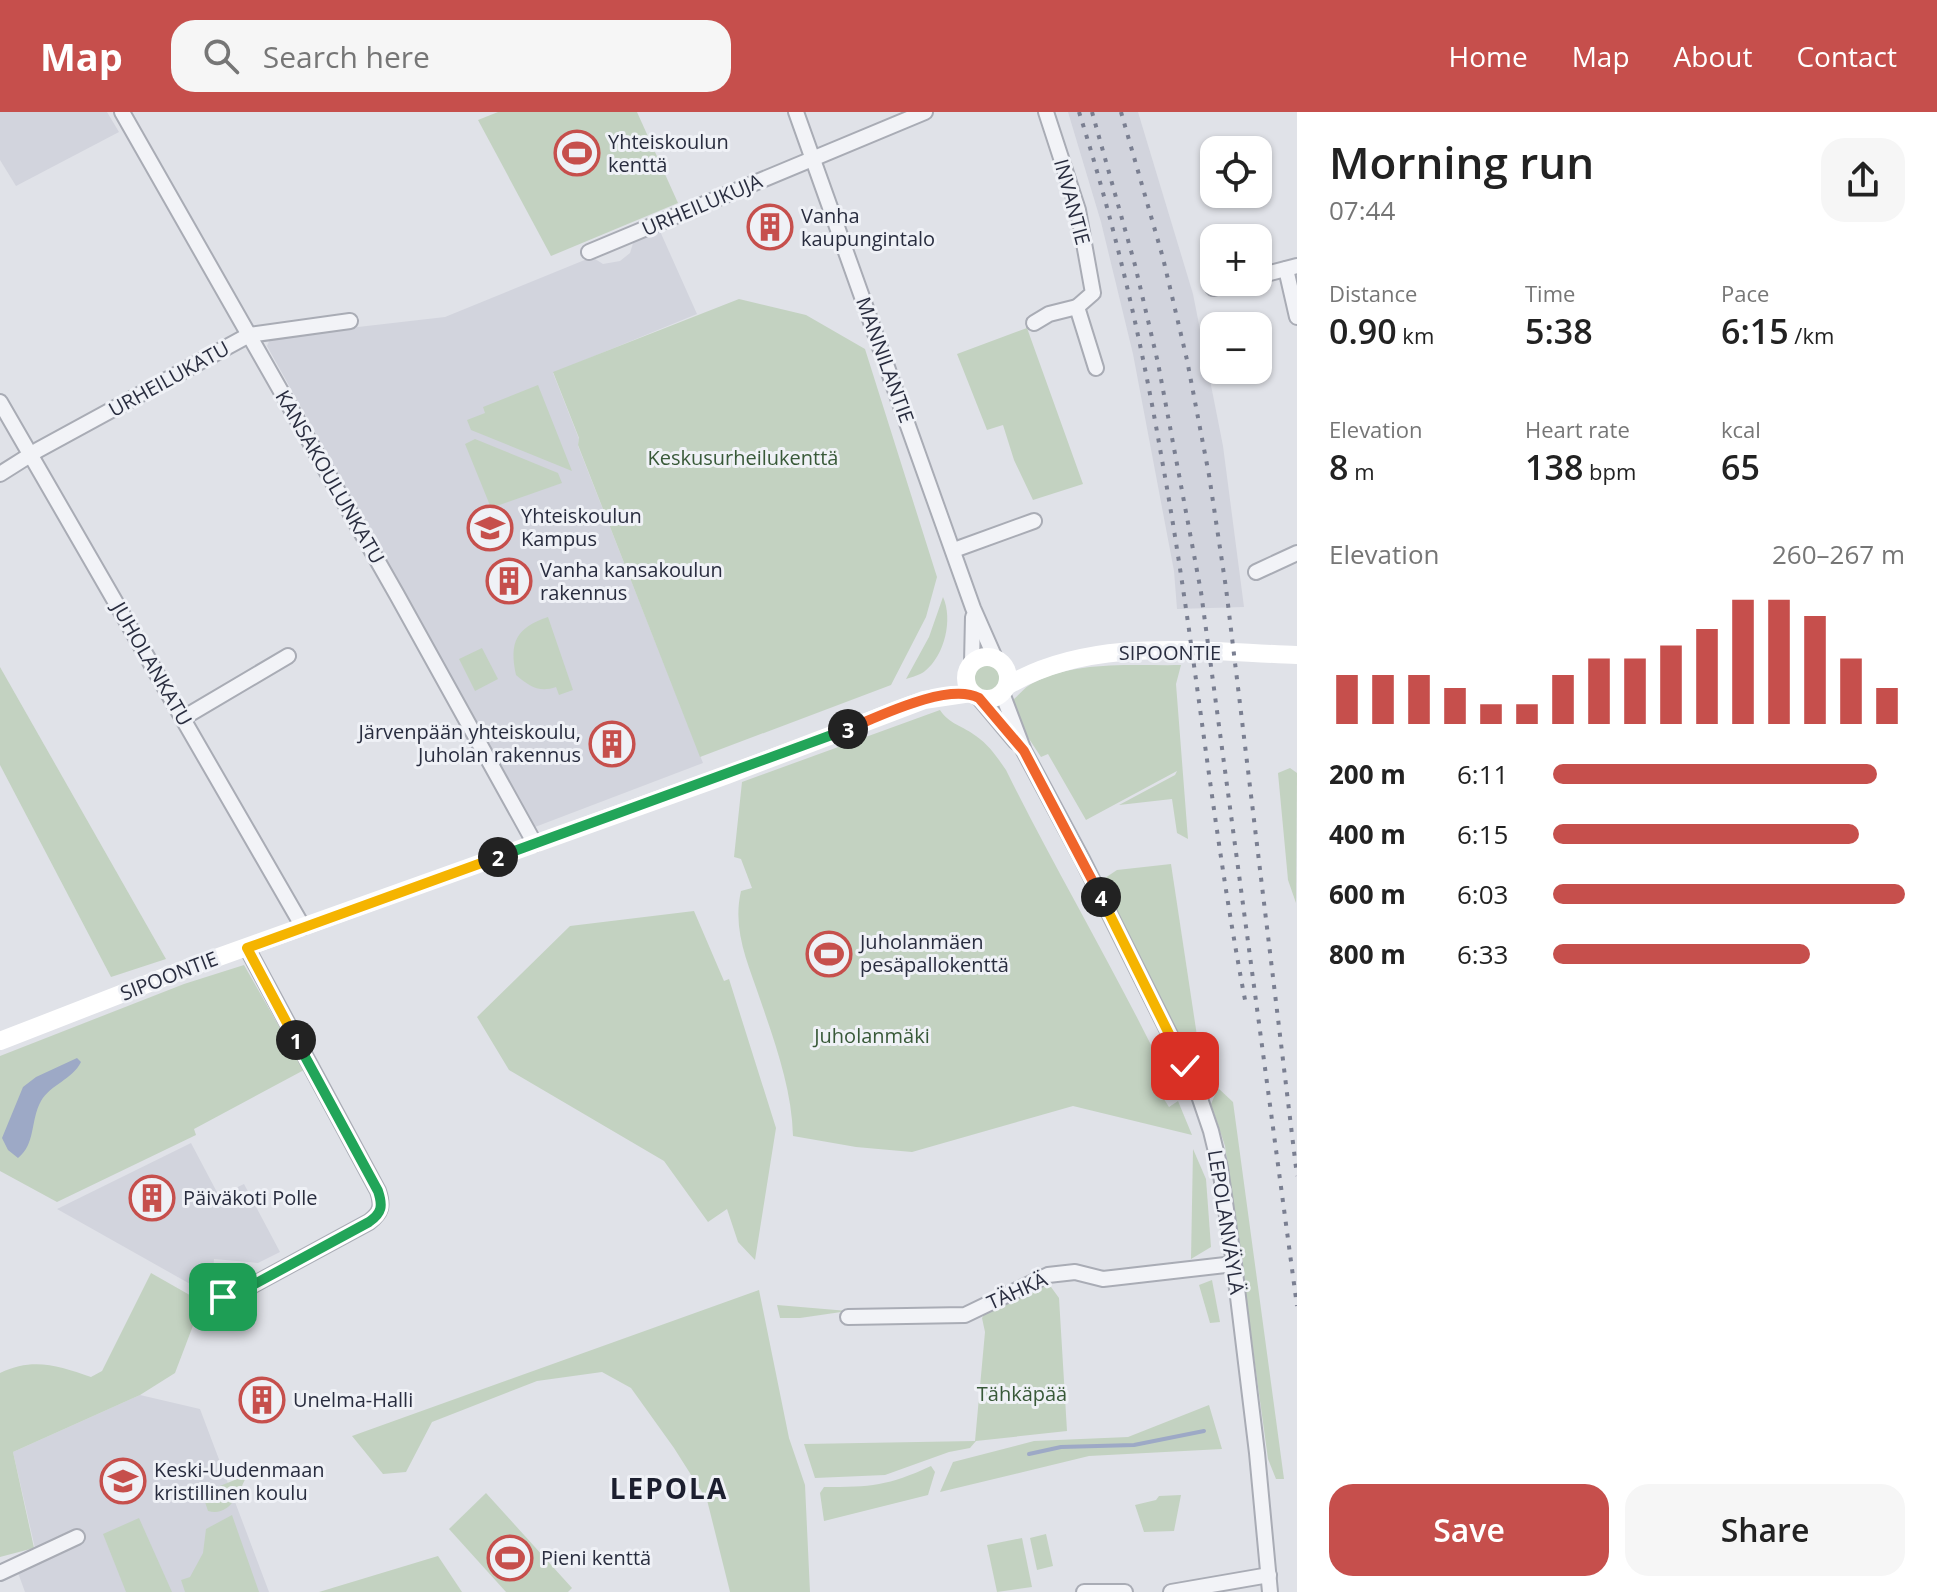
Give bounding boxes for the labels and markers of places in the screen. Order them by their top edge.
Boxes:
place label: Yhteiskoulun kenttä [608,128,729,178]
sports icon: Yhteiskoulun kenttä [553,129,601,177]
place label: Vanha kaupungintalo [801,202,935,252]
building icon: Vanha kaupungintalo [746,203,794,251]
place label: Yhteiskoulun Kampus [521,502,642,552]
school or university icon: Yhteiskoulun Kampus [466,504,514,552]
place label: Vanha kansakoulun rakennus [540,556,723,606]
building icon: Vanha kansakoulun rakennus [485,557,533,605]
pin: 3 [828,709,868,749]
place label: Järvenpään yhteiskoulu, Juholan rakennus [356,718,581,768]
building icon: Järvenpään yhteiskoulu, Juholan rakennus [588,720,636,768]
pin: 2 [478,837,518,877]
pin: 4 [1081,877,1121,917]
place label: Juholanmäen pesäpallokenttä [858,928,1009,978]
sports icon: Juholanmäen pesäpallokenttä [805,930,853,978]
pin: 1 [276,1020,316,1060]
pin [1151,1032,1219,1100]
building icon: Päiväkoti Polle [128,1174,176,1222]
place label: Päiväkoti Polle [183,1184,318,1211]
pin [189,1263,257,1331]
building icon: Unelma-Halli [238,1376,286,1424]
place label: Unelma-Halli [293,1386,413,1413]
place label: Keski-Uudenmaan kristillinen koulu [154,1456,325,1506]
school or university icon: Keski-Uudenmaan kristillinen koulu [99,1457,147,1505]
sports icon: Pieni kenttä [486,1534,534,1582]
place label: Pieni kenttä [541,1544,651,1571]

